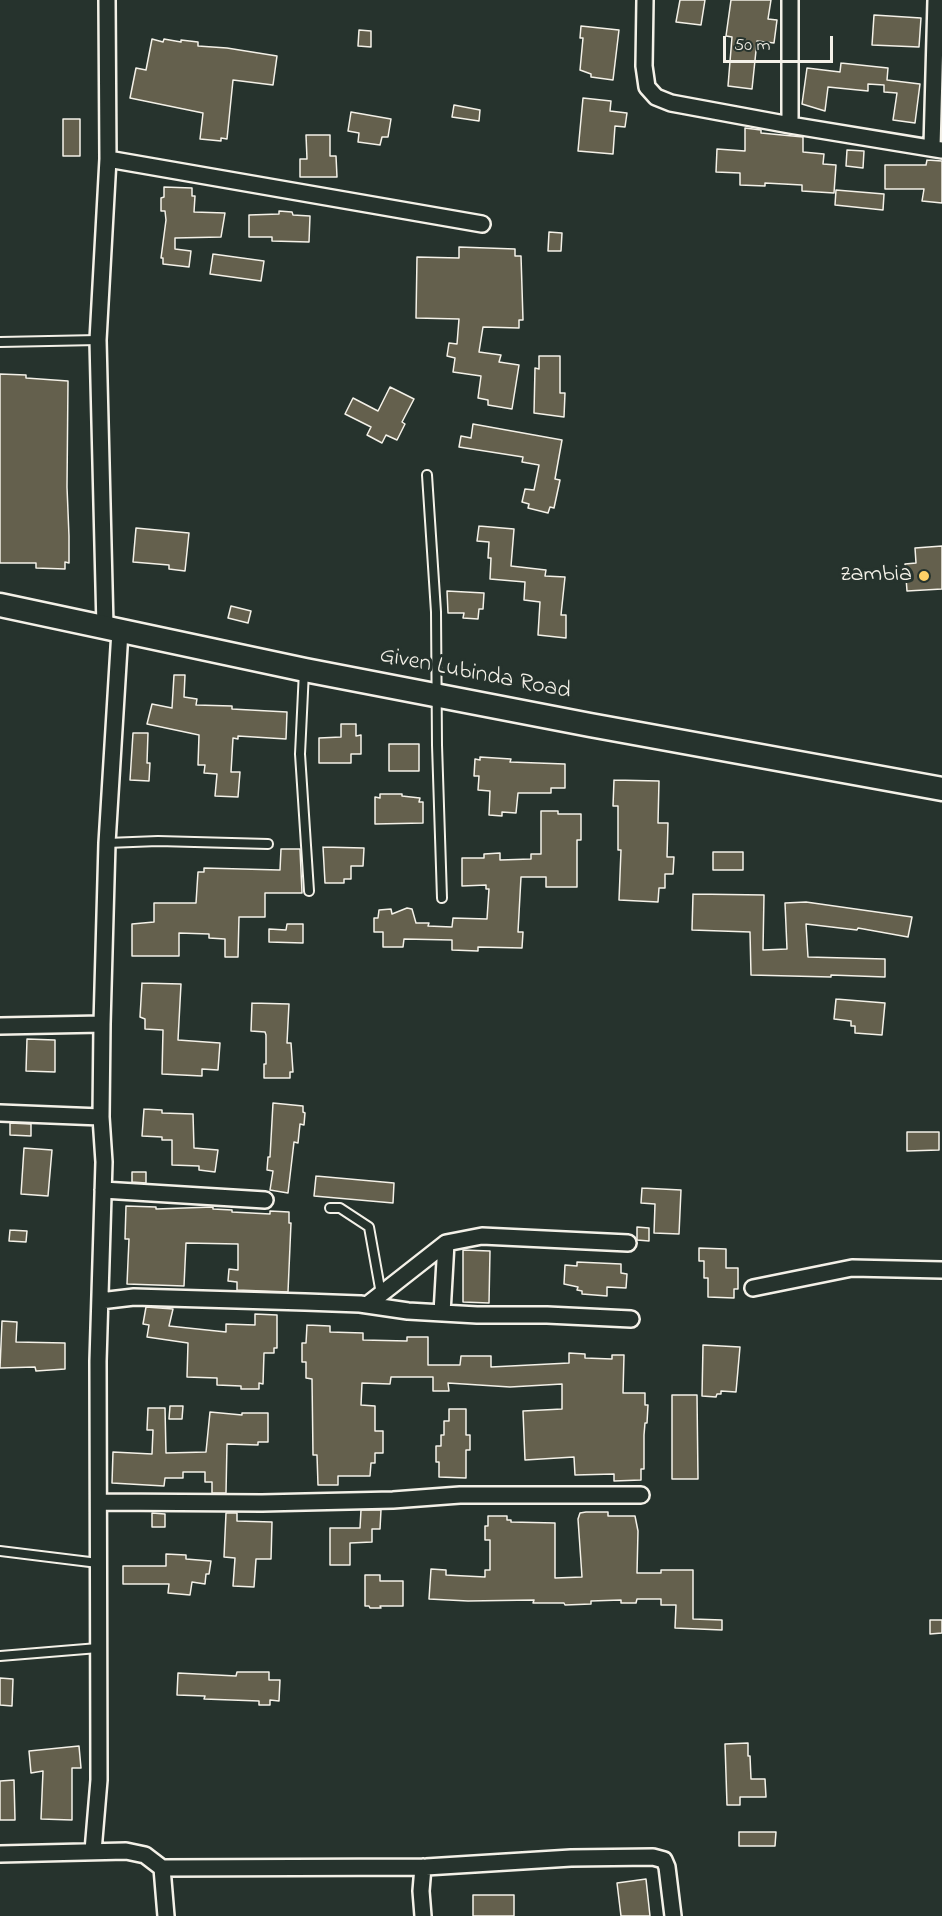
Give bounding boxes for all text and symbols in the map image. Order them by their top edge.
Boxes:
scale bar [726,24,836,62]
text: 50 m [734,33,771,59]
place label: zambia [840,562,912,590]
marker: zambia [917,569,931,583]
street label: Given Lubinda Road [377,642,573,708]

